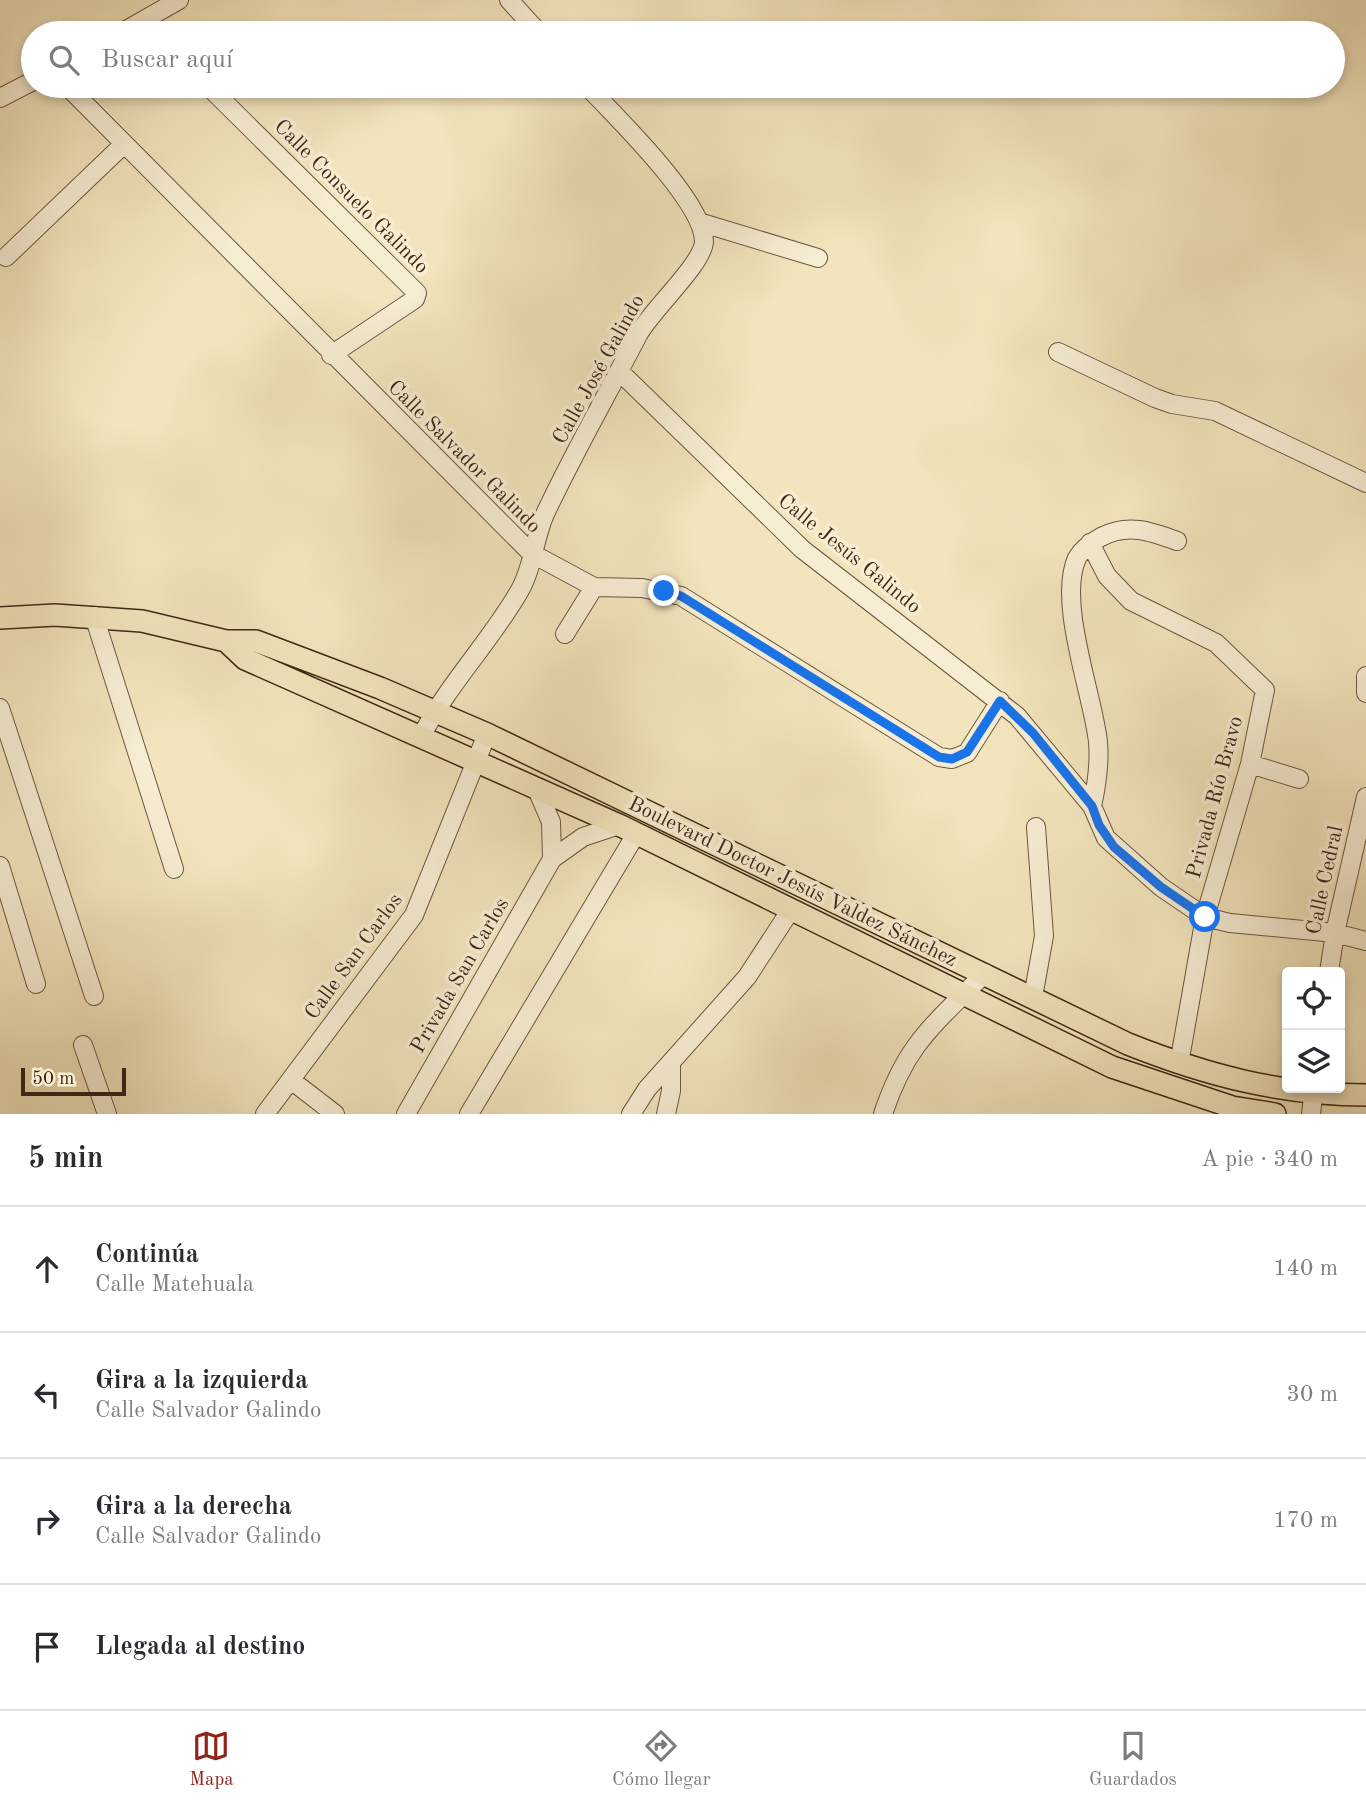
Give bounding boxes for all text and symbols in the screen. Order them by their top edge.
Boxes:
search box [21,21,1345,98]
icon: search [45,41,83,79]
text: Buscar aquí [101,47,233,73]
street label: Calle Consuelo Galindo [270,116,432,278]
street label: Calle José Galindo [550,291,649,448]
street label: Calle Salvador Galindo [383,377,544,538]
street label: Calle Jesús Galindo [774,490,925,618]
route end [648,575,679,606]
street label: Privada Río Bravo [1184,714,1247,881]
street label: Boulevard Doctor Jesús Valdez Sánchez [625,793,960,971]
street label: Calle Cedral [1304,824,1347,937]
street label: Calle San Carlos [302,890,407,1024]
street label: Privada San Carlos [407,895,513,1057]
route start [1189,901,1220,932]
map controls [1282,967,1345,1093]
button: locate [1282,967,1345,1030]
button: layers [1282,1030,1345,1093]
scale bar [21,1065,126,1097]
text: 50 m [32,1070,74,1089]
text: 5 min [28,1144,103,1174]
text: A pie · 340 m [1201,1148,1338,1171]
text: Continúa [95,1242,199,1268]
icon: ahead [28,1250,66,1288]
text: 140 m [1273,1257,1338,1280]
text: Calle Matehuala [95,1273,254,1296]
text: Gira a la izquierda [95,1368,308,1394]
icon: left [28,1376,66,1414]
text: 30 m [1287,1383,1338,1406]
text: Calle Salvador Galindo [95,1399,321,1422]
text: Gira a la derecha [95,1494,292,1520]
icon: right [28,1502,66,1540]
text: 170 m [1273,1509,1338,1532]
text: Calle Salvador Galindo [95,1525,321,1548]
icon: arrive [28,1628,66,1666]
text: Llegada al destino [95,1634,305,1660]
tab: Mapa [189,1727,234,1792]
tab: Cómo llegar [612,1727,711,1792]
tab: Guardados [1089,1727,1177,1792]

